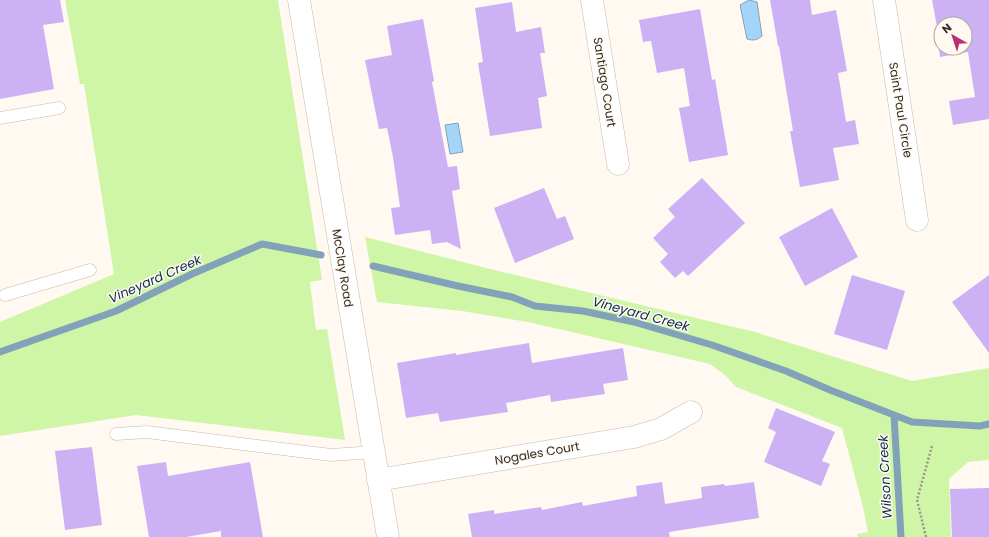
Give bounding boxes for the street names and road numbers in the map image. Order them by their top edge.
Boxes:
street label: Santiago Court [590,36,620,128]
street label: Saint Paul Circle [885,61,917,159]
street label: McClay Road [328,228,358,308]
street label: Nogales Court [493,437,581,469]

